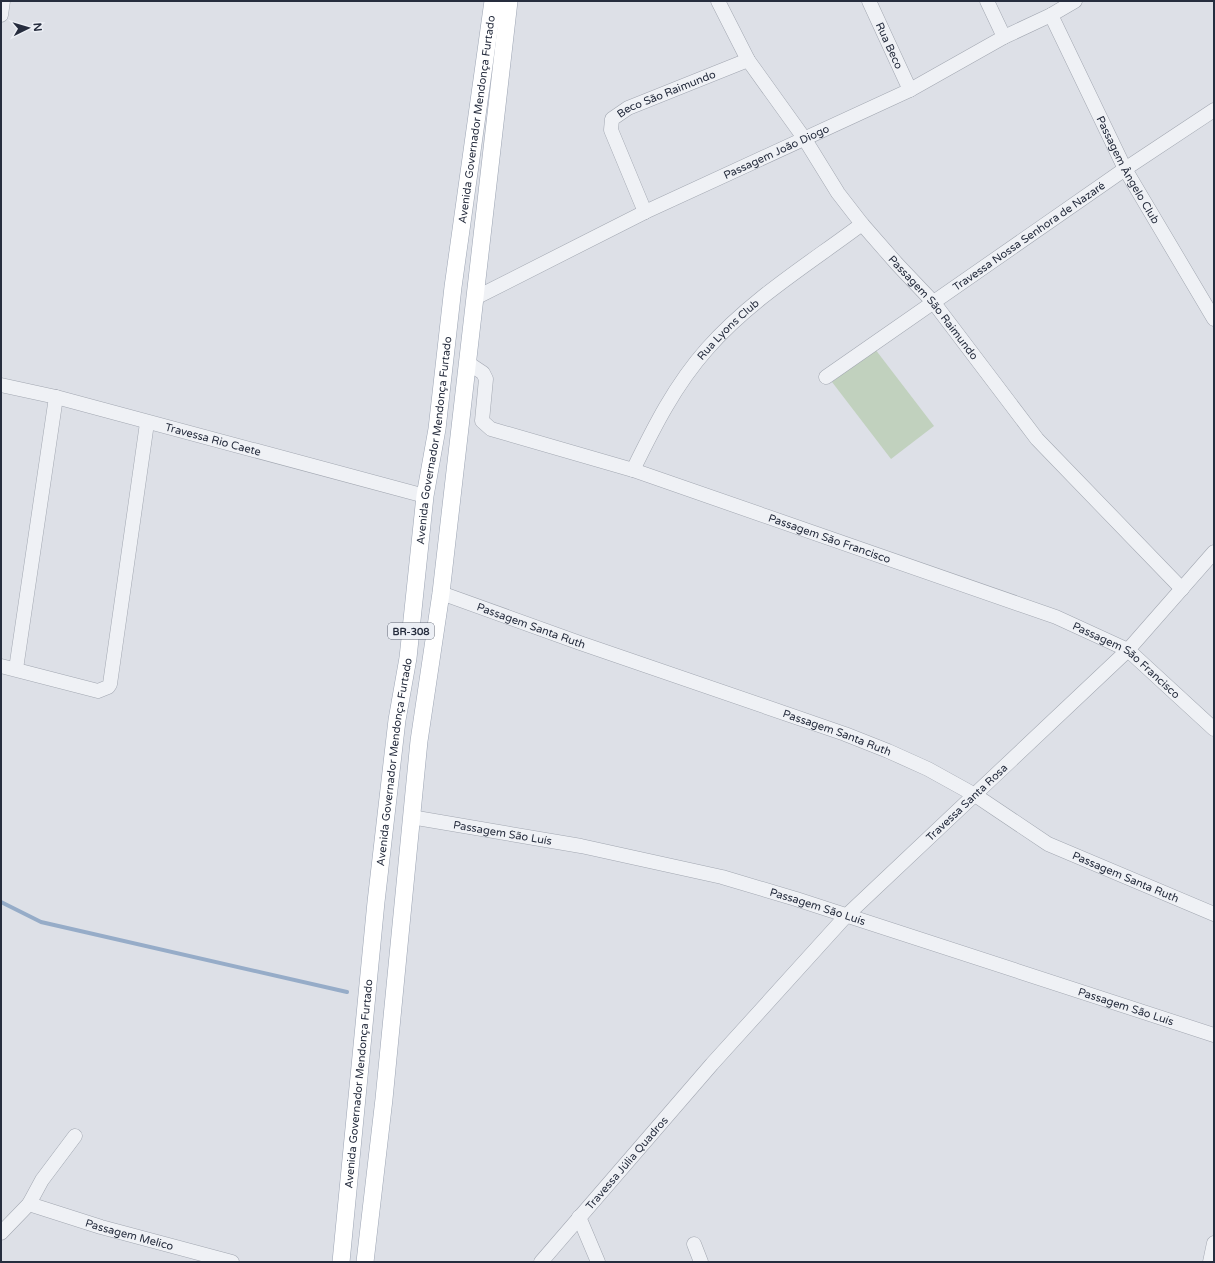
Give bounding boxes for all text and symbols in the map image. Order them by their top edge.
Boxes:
north arrow [8,8,48,48]
street label: Avenida Governador Mendonça Furtado [456,14,498,224]
street label: Rua Beco [873,20,906,71]
text: N [31,22,44,32]
street label: Beco São Raimundo [615,68,718,121]
street label: Passagem Ângelo Club [1093,114,1162,226]
street label: Passagem João Diogo [721,122,832,182]
street label: Travessa Nossa Senhora de Nazaré [950,179,1108,294]
street label: Passagem São Raimundo [885,253,981,363]
street label: Rua Lyons Club [695,297,762,363]
street label: Avenida Governador Mendonça Furtado [414,335,454,545]
street label: Travessa Rio Caete [164,421,262,459]
street label: Passagem São Francisco [767,512,893,566]
street label: Passagem Santa Ruth [475,600,587,651]
street label: Passagem São Francisco [1070,619,1183,702]
road number: BR-308 [388,623,434,639]
street label: Avenida Governador Mendonça Furtado [374,656,415,867]
street label: Passagem Santa Ruth [781,707,893,759]
street label: Travessa Santa Rosa [924,761,1010,844]
street label: Passagem São Luís [452,818,553,848]
street label: Passagem Santa Ruth [1070,849,1181,905]
street label: Passagem São Luís [768,886,867,928]
street label: Avenida Governador Mendonça Furtado [342,978,375,1189]
street label: Passagem São Luís [1076,985,1175,1028]
street label: Travessa Júlia Quadros [583,1114,671,1213]
street label: Passagem Melico [84,1216,175,1253]

